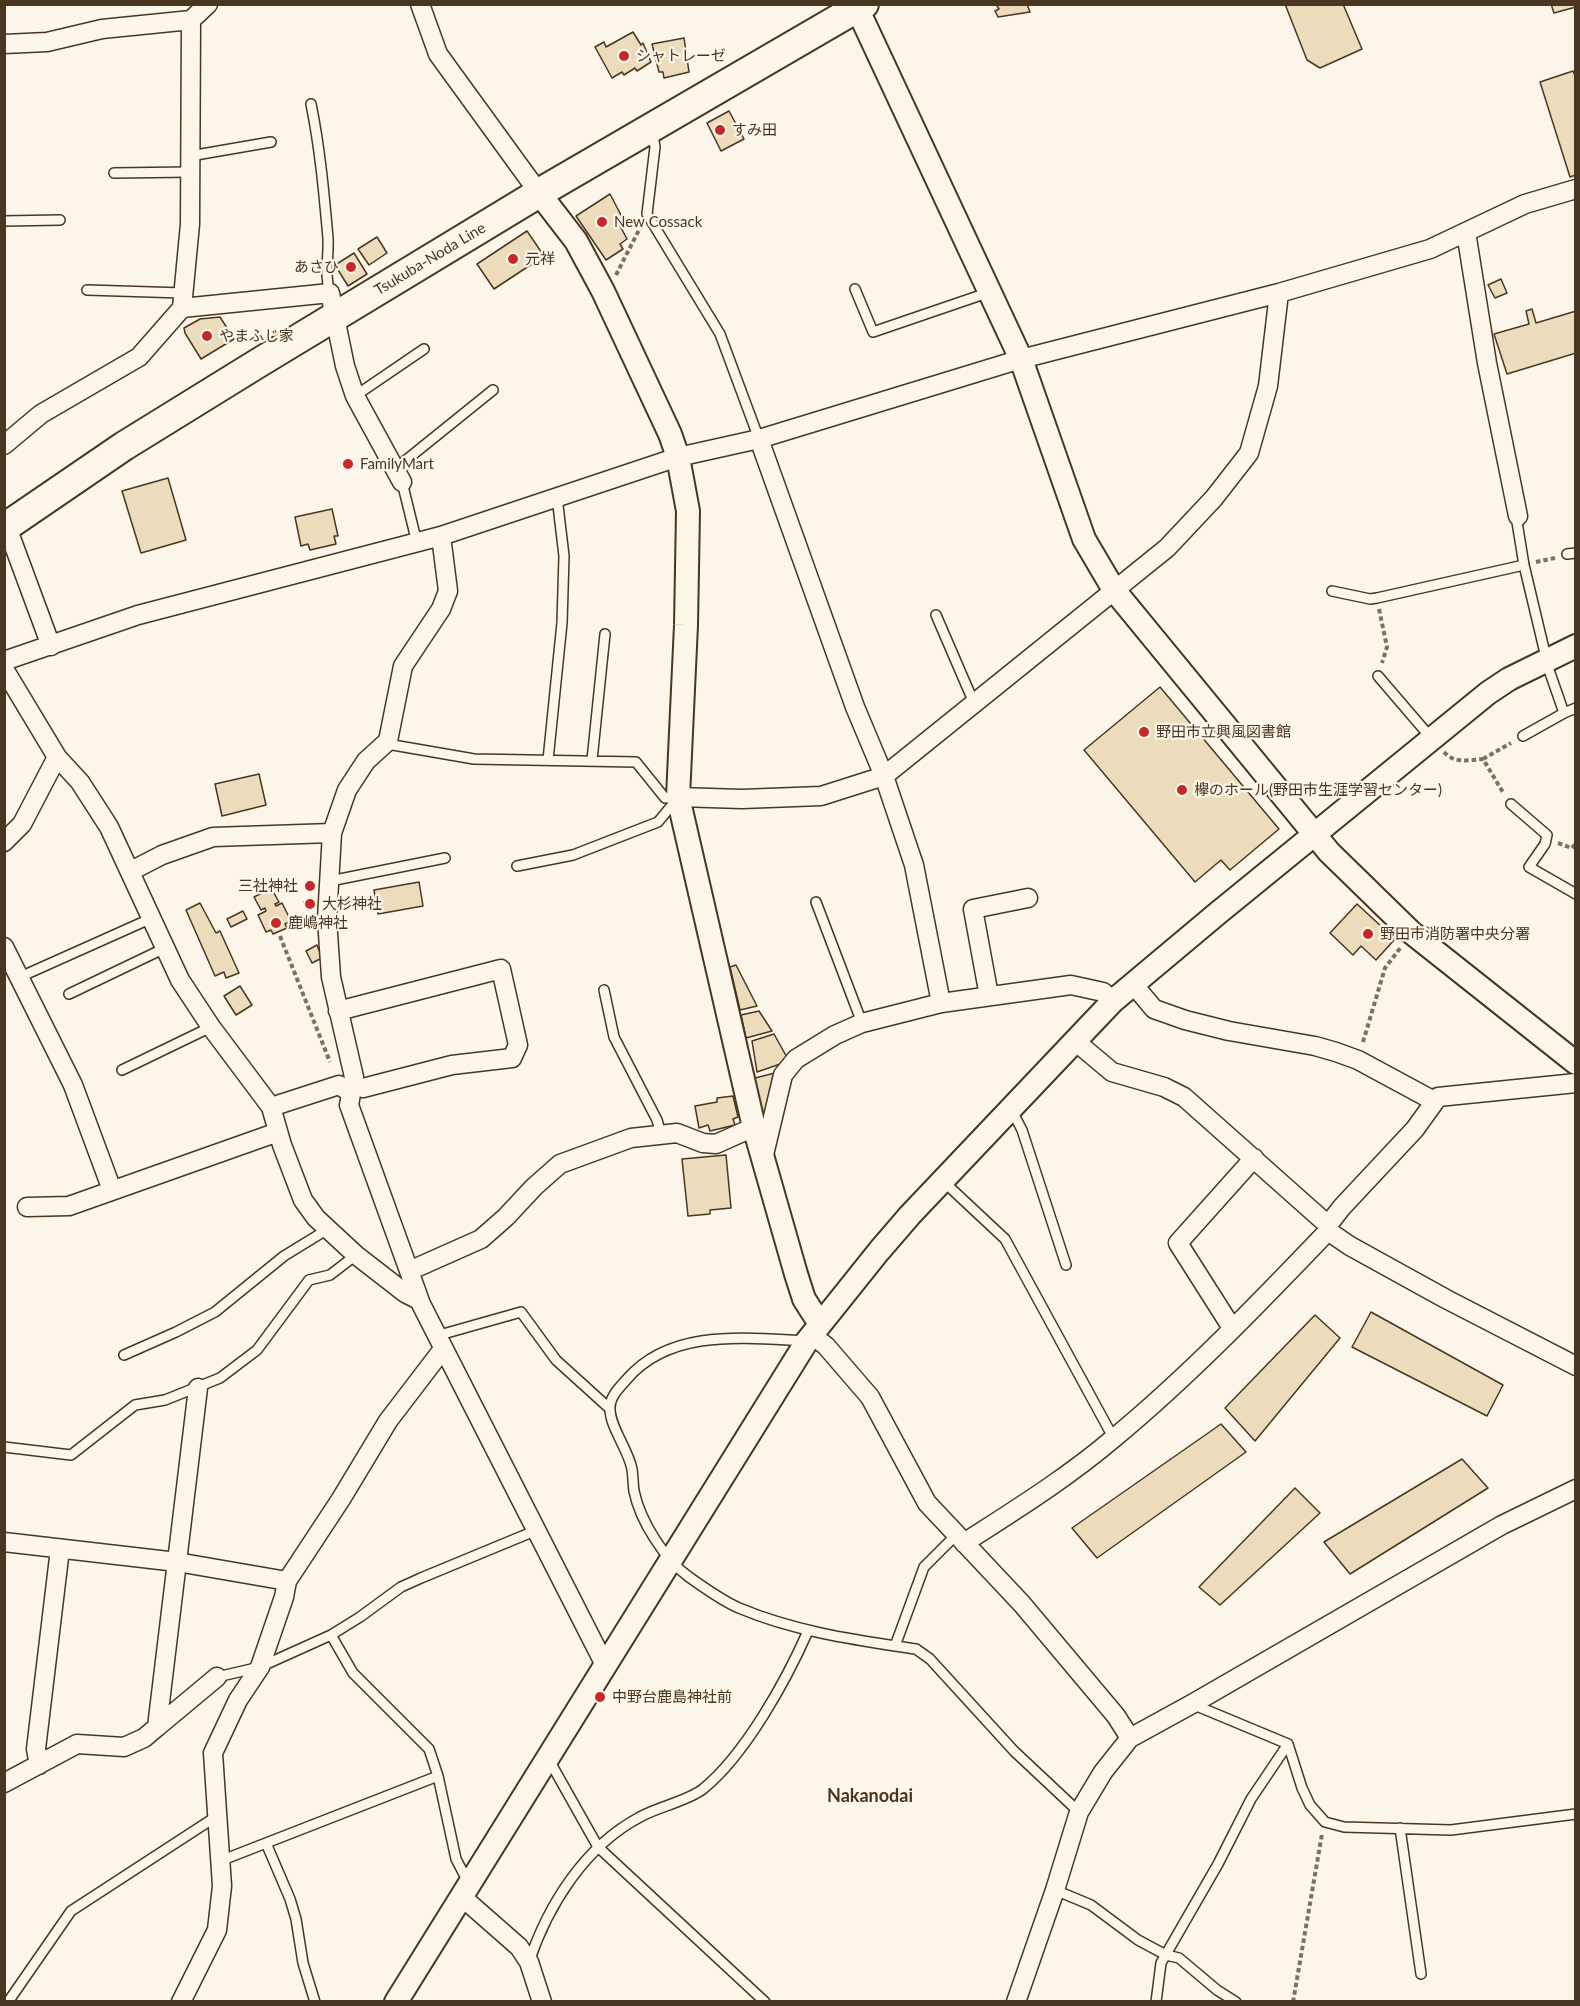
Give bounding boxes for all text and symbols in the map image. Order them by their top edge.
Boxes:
place label: シャトレーゼ [636,47,726,65]
marker: シャトレーゼ [617,49,631,63]
place label: すみ田 [732,121,777,139]
marker: すみ田 [713,123,727,137]
place label: New Cossack [614,213,702,231]
marker: New Cossack [595,215,609,229]
street label: Tsukuba-Noda Line [371,219,489,299]
place label: 元祥 [525,250,555,268]
marker: 元祥 [506,252,520,266]
place label: あさひ [294,258,339,276]
marker: あさひ [344,260,358,274]
place label: やまふじ家 [219,327,294,345]
marker: やまふじ家 [200,329,214,343]
place label: FamilyMart [360,455,434,473]
marker: FamilyMart [341,457,355,471]
place label: 野田市立興風図書館 [1156,723,1291,741]
marker: 野田市立興風図書館 [1137,725,1151,739]
place label: 欅のホール(野田市生涯学習センター) [1194,781,1442,799]
marker: 欅のホール(野田市生涯学習センター) [1175,783,1189,797]
place label: 三社神社 [238,877,298,895]
marker: 三社神社 [303,879,317,893]
place label: 大杉神社 [322,895,382,913]
marker: 大杉神社 [303,897,317,911]
place label: 鹿嶋神社 [288,914,348,932]
marker: 鹿嶋神社 [269,916,283,930]
place label: 野田市消防署中央分署 [1380,925,1530,943]
marker: 野田市消防署中央分署 [1361,927,1375,941]
place label: 中野台鹿島神社前 [612,1688,732,1706]
marker: 中野台鹿島神社前 [593,1690,607,1704]
district label: Nakanodai [827,1785,913,1807]

